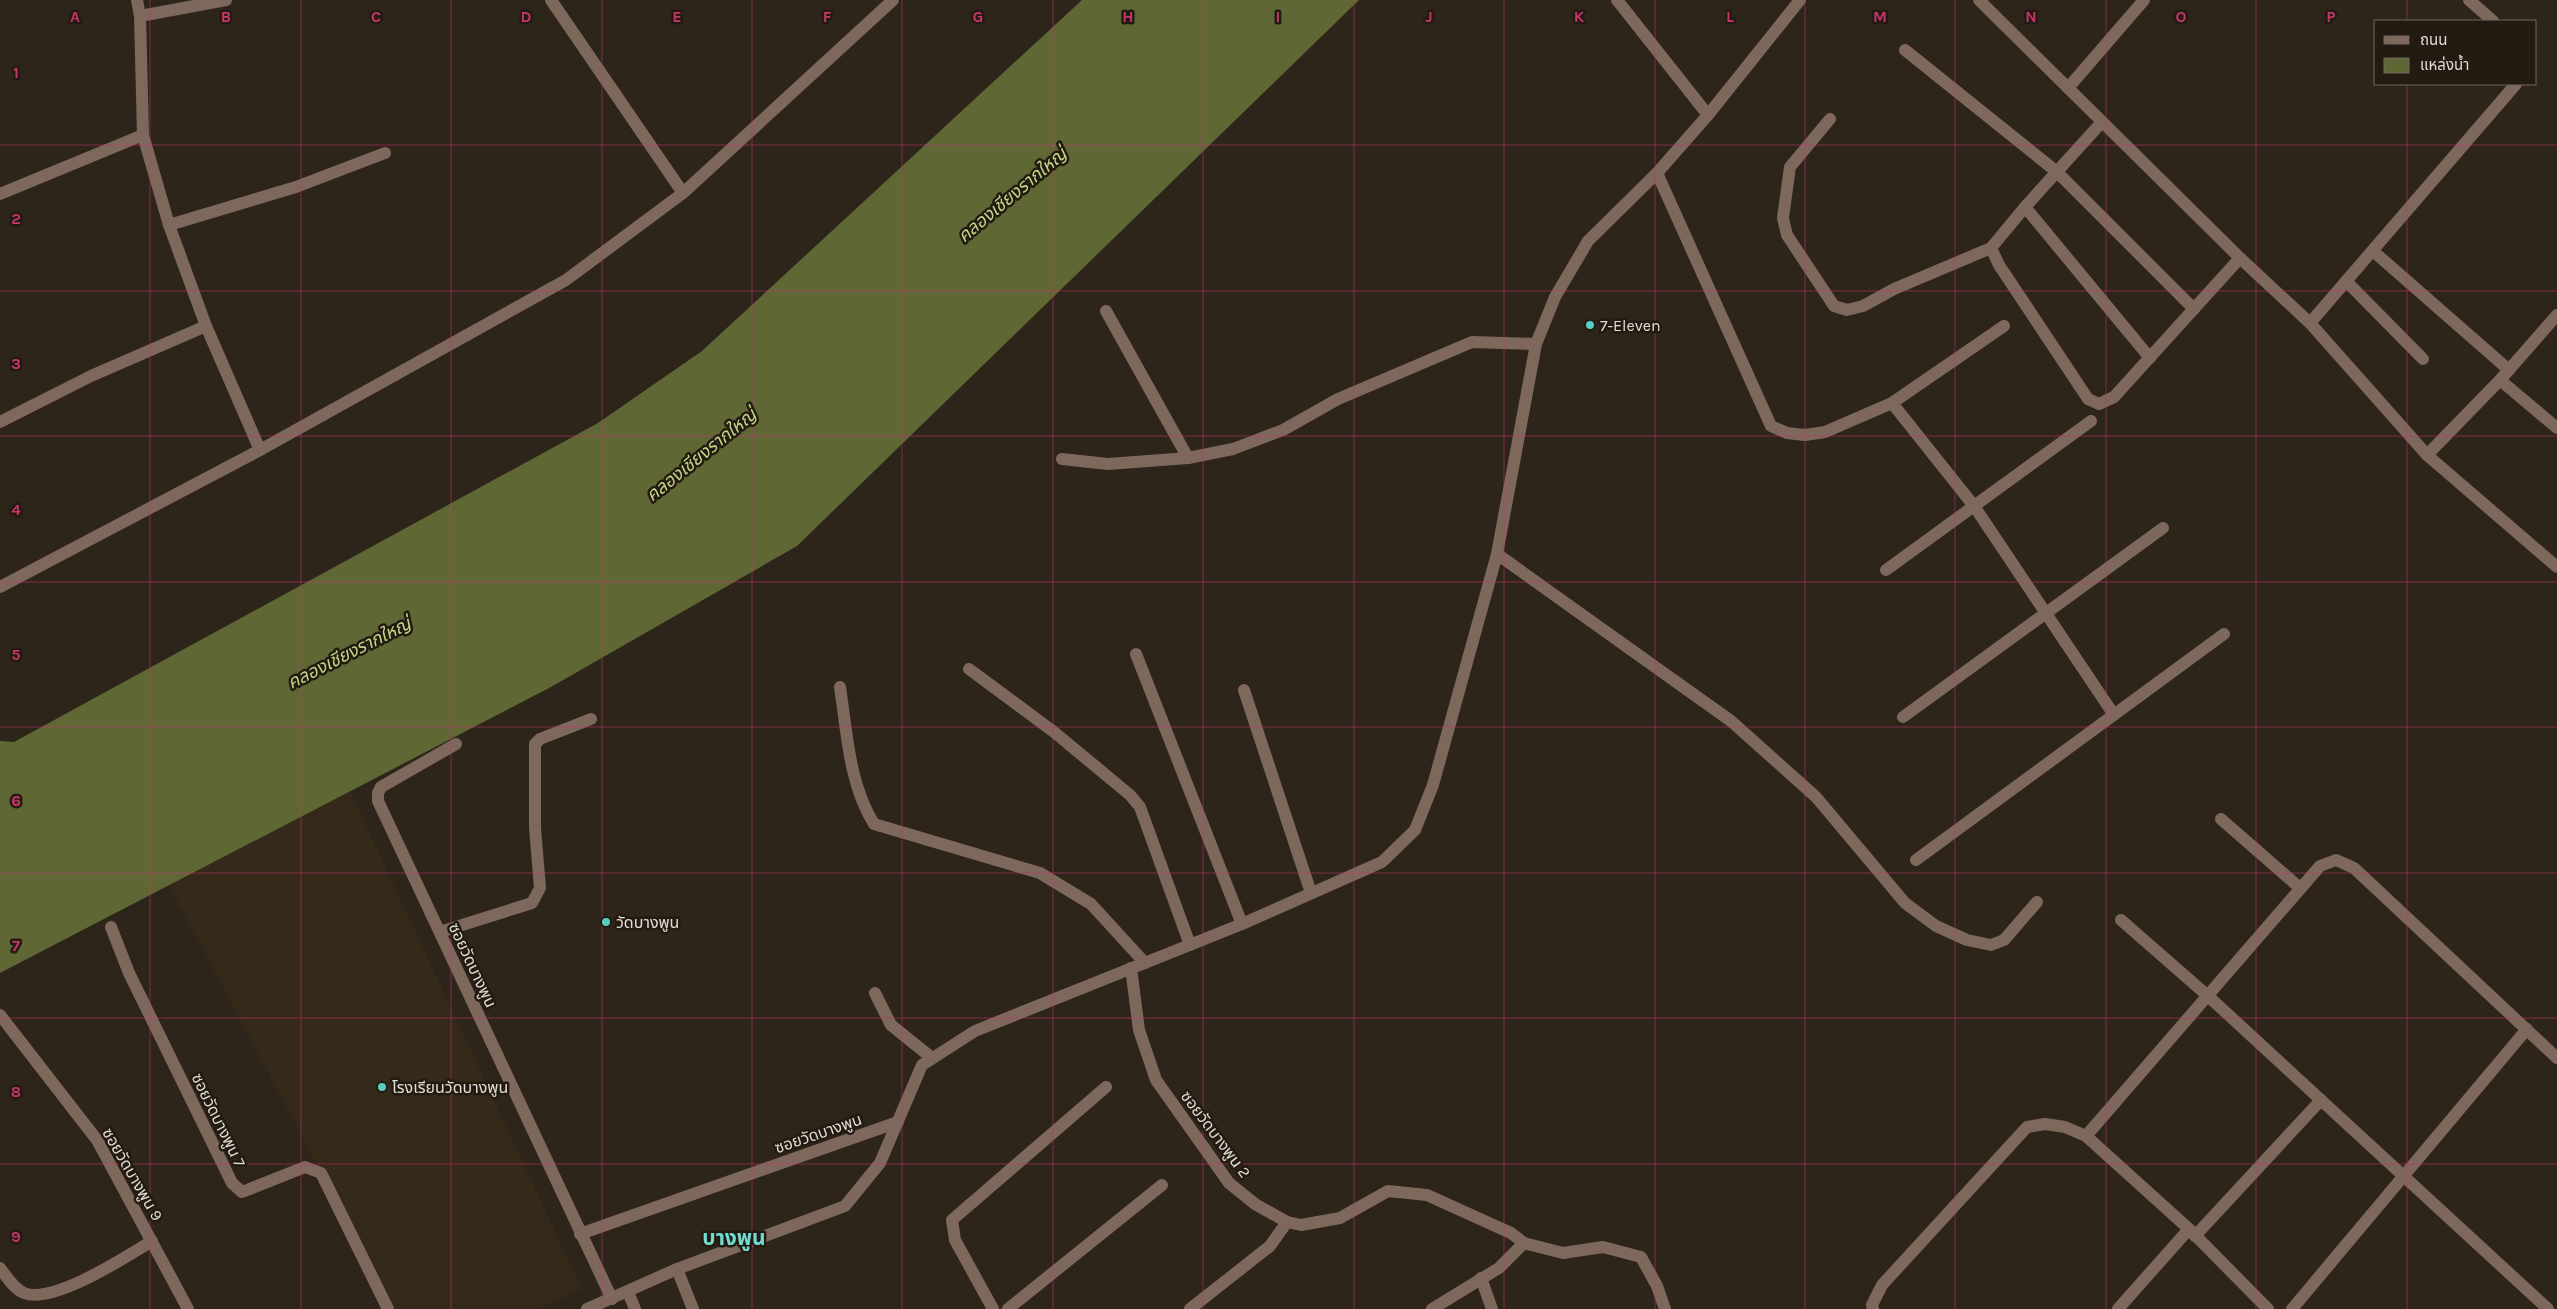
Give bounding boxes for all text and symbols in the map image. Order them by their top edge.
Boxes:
text: A [70,7,80,26]
text: B [221,7,231,26]
text: C [371,7,381,26]
text: D [521,7,532,26]
text: E [672,7,682,26]
text: F [823,7,832,26]
text: G [973,7,983,26]
text: H [1122,7,1134,26]
text: I [1276,7,1280,26]
text: J [1425,7,1433,26]
text: K [1574,7,1585,26]
text: L [1726,7,1734,26]
text: M [1873,7,1887,26]
text: N [2025,7,2037,26]
text: O [2176,7,2187,26]
text: P [2326,7,2336,26]
legend [2374,20,2537,85]
text: ถนน [2420,31,2447,49]
text: แหล่งน้ำ [2420,54,2469,74]
text: 1 [13,63,19,82]
water label: คลองเชียงรากใหญ่ [953,141,1073,247]
text: 2 [11,209,21,228]
place label: 7-Eleven [1600,316,1661,335]
marker: 7-Eleven [1584,319,1596,331]
text: 3 [11,354,21,373]
water label: คลองเชียงรากใหญ่ [641,402,763,506]
text: 4 [11,500,21,519]
water label: คลองเชียงรากใหญ่ [284,611,417,694]
text: 5 [11,645,21,664]
text: 6 [11,791,21,810]
place label: วัดบางพูน [616,913,679,932]
marker: วัดบางพูน [600,916,612,928]
street label: ซอยวัดบางพูน [445,920,500,1010]
text: 7 [12,936,20,955]
street label: ซอยวัดบางพูน 7 [188,1070,250,1171]
place label: โรงเรียนวัดบางพูน [392,1078,508,1097]
marker: โรงเรียนวัดบางพูน [376,1081,388,1093]
text: 8 [11,1082,21,1101]
street label: ซอยวัดบางพูน 2 [1177,1087,1255,1182]
street label: ซอยวัดบางพูน [772,1110,864,1157]
street label: ซอยวัดบางพูน 9 [98,1124,167,1224]
district label: บางพูน [702,1226,766,1251]
text: 9 [11,1227,21,1246]

